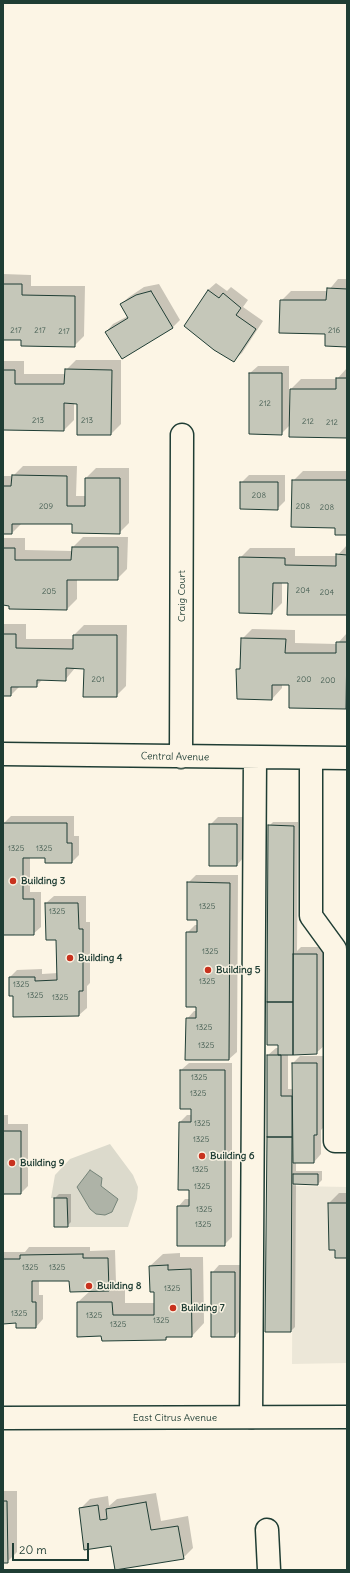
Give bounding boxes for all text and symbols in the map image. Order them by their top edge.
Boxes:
house number: 217 [10,326,22,336]
house number: 217 [34,326,46,336]
house number: 216 [328,326,340,336]
house number: 217 [58,327,70,337]
house number: 212 [259,399,271,409]
house number: 213 [32,416,44,426]
house number: 213 [81,416,93,426]
house number: 212 [302,417,314,427]
house number: 212 [326,418,338,428]
house number: 208 [252,491,266,501]
house number: 209 [39,502,53,512]
house number: 208 [296,502,310,512]
house number: 208 [320,503,334,513]
street label: Craig Court [176,570,188,622]
house number: 204 [296,586,310,596]
house number: 205 [42,587,56,597]
house number: 204 [320,588,334,598]
house number: 201 [92,675,104,685]
house number: 200 [297,675,311,685]
house number: 200 [321,676,335,686]
street label: Central Avenue [141,750,209,764]
house number: 1325 [8,844,24,854]
house number: 1325 [36,844,52,854]
place label: Building 3 [21,875,65,887]
marker: Building 3 [8,876,18,886]
house number: 1325 [199,902,215,912]
house number: 1325 [49,907,65,917]
house number: 1325 [202,947,218,957]
place label: Building 4 [78,952,123,964]
marker: Building 4 [65,953,75,963]
place label: Building 5 [216,964,260,976]
marker: Building 5 [203,965,213,975]
house number: 1325 [199,977,215,987]
house number: 1325 [13,980,29,990]
house number: 1325 [27,991,43,1001]
house number: 1325 [52,993,68,1003]
house number: 1325 [196,1023,212,1033]
house number: 1325 [198,1041,214,1051]
house number: 1325 [191,1073,207,1083]
house number: 1325 [190,1089,206,1099]
house number: 1325 [194,1119,210,1129]
house number: 1325 [193,1135,209,1145]
place label: Building 6 [210,1150,255,1162]
marker: Building 6 [197,1151,207,1161]
place label: Building 9 [20,1157,64,1169]
marker: Building 9 [7,1158,17,1168]
house number: 1325 [192,1165,208,1175]
house number: 1325 [194,1182,210,1192]
house number: 1325 [196,1205,212,1215]
house number: 1325 [195,1220,211,1230]
house number: 1325 [22,1263,38,1273]
house number: 1325 [49,1263,65,1273]
place label: Building 8 [97,1280,141,1292]
marker: Building 8 [84,1281,94,1291]
house number: 1325 [164,1284,180,1294]
place label: Building 7 [181,1302,225,1314]
marker: Building 7 [168,1303,178,1313]
house number: 1325 [11,1309,27,1319]
house number: 1325 [86,1311,102,1321]
house number: 1325 [153,1316,169,1326]
house number: 1325 [110,1320,126,1330]
street label: East Citrus Avenue [133,1412,217,1424]
scale bar [14,1535,91,1561]
text: 20 m [19,1542,47,1557]

